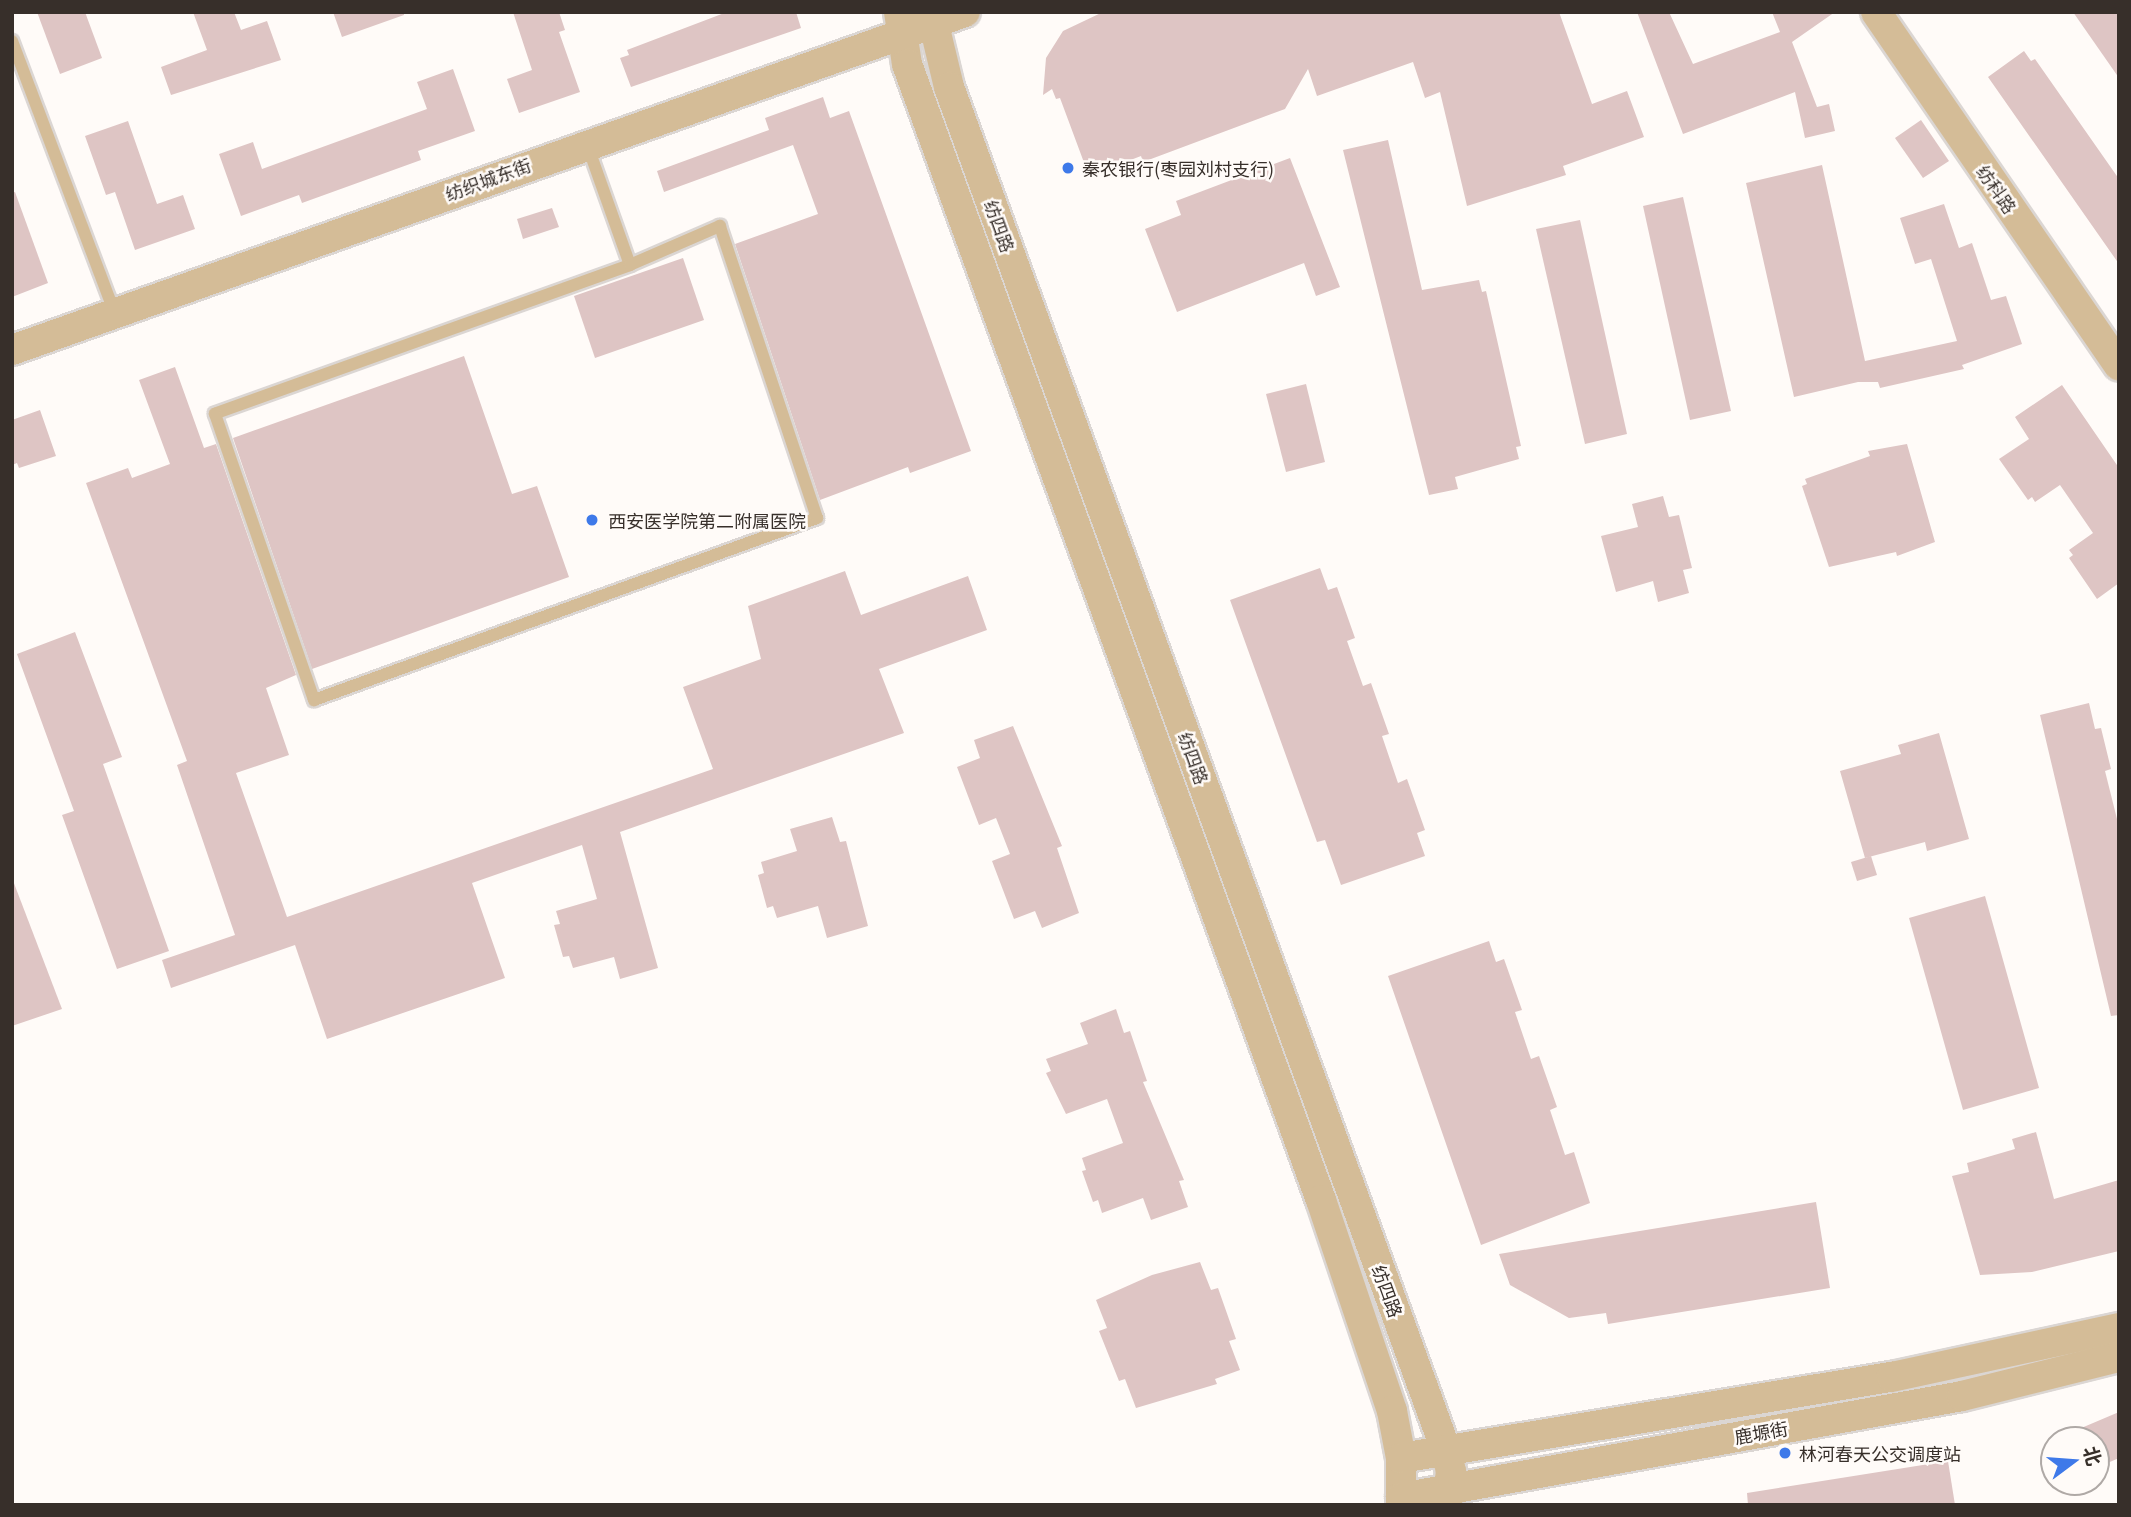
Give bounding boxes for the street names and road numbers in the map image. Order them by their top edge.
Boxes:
street label: 纺织城东街 [442,153,534,205]
street label: 纺科路 [1973,161,2021,217]
street label: 纺四路 [981,197,1019,255]
street label: 纺四路 [1175,729,1213,787]
street label: 纺四路 [1369,1262,1407,1320]
street label: 鹿塬街 [1733,1417,1789,1447]

